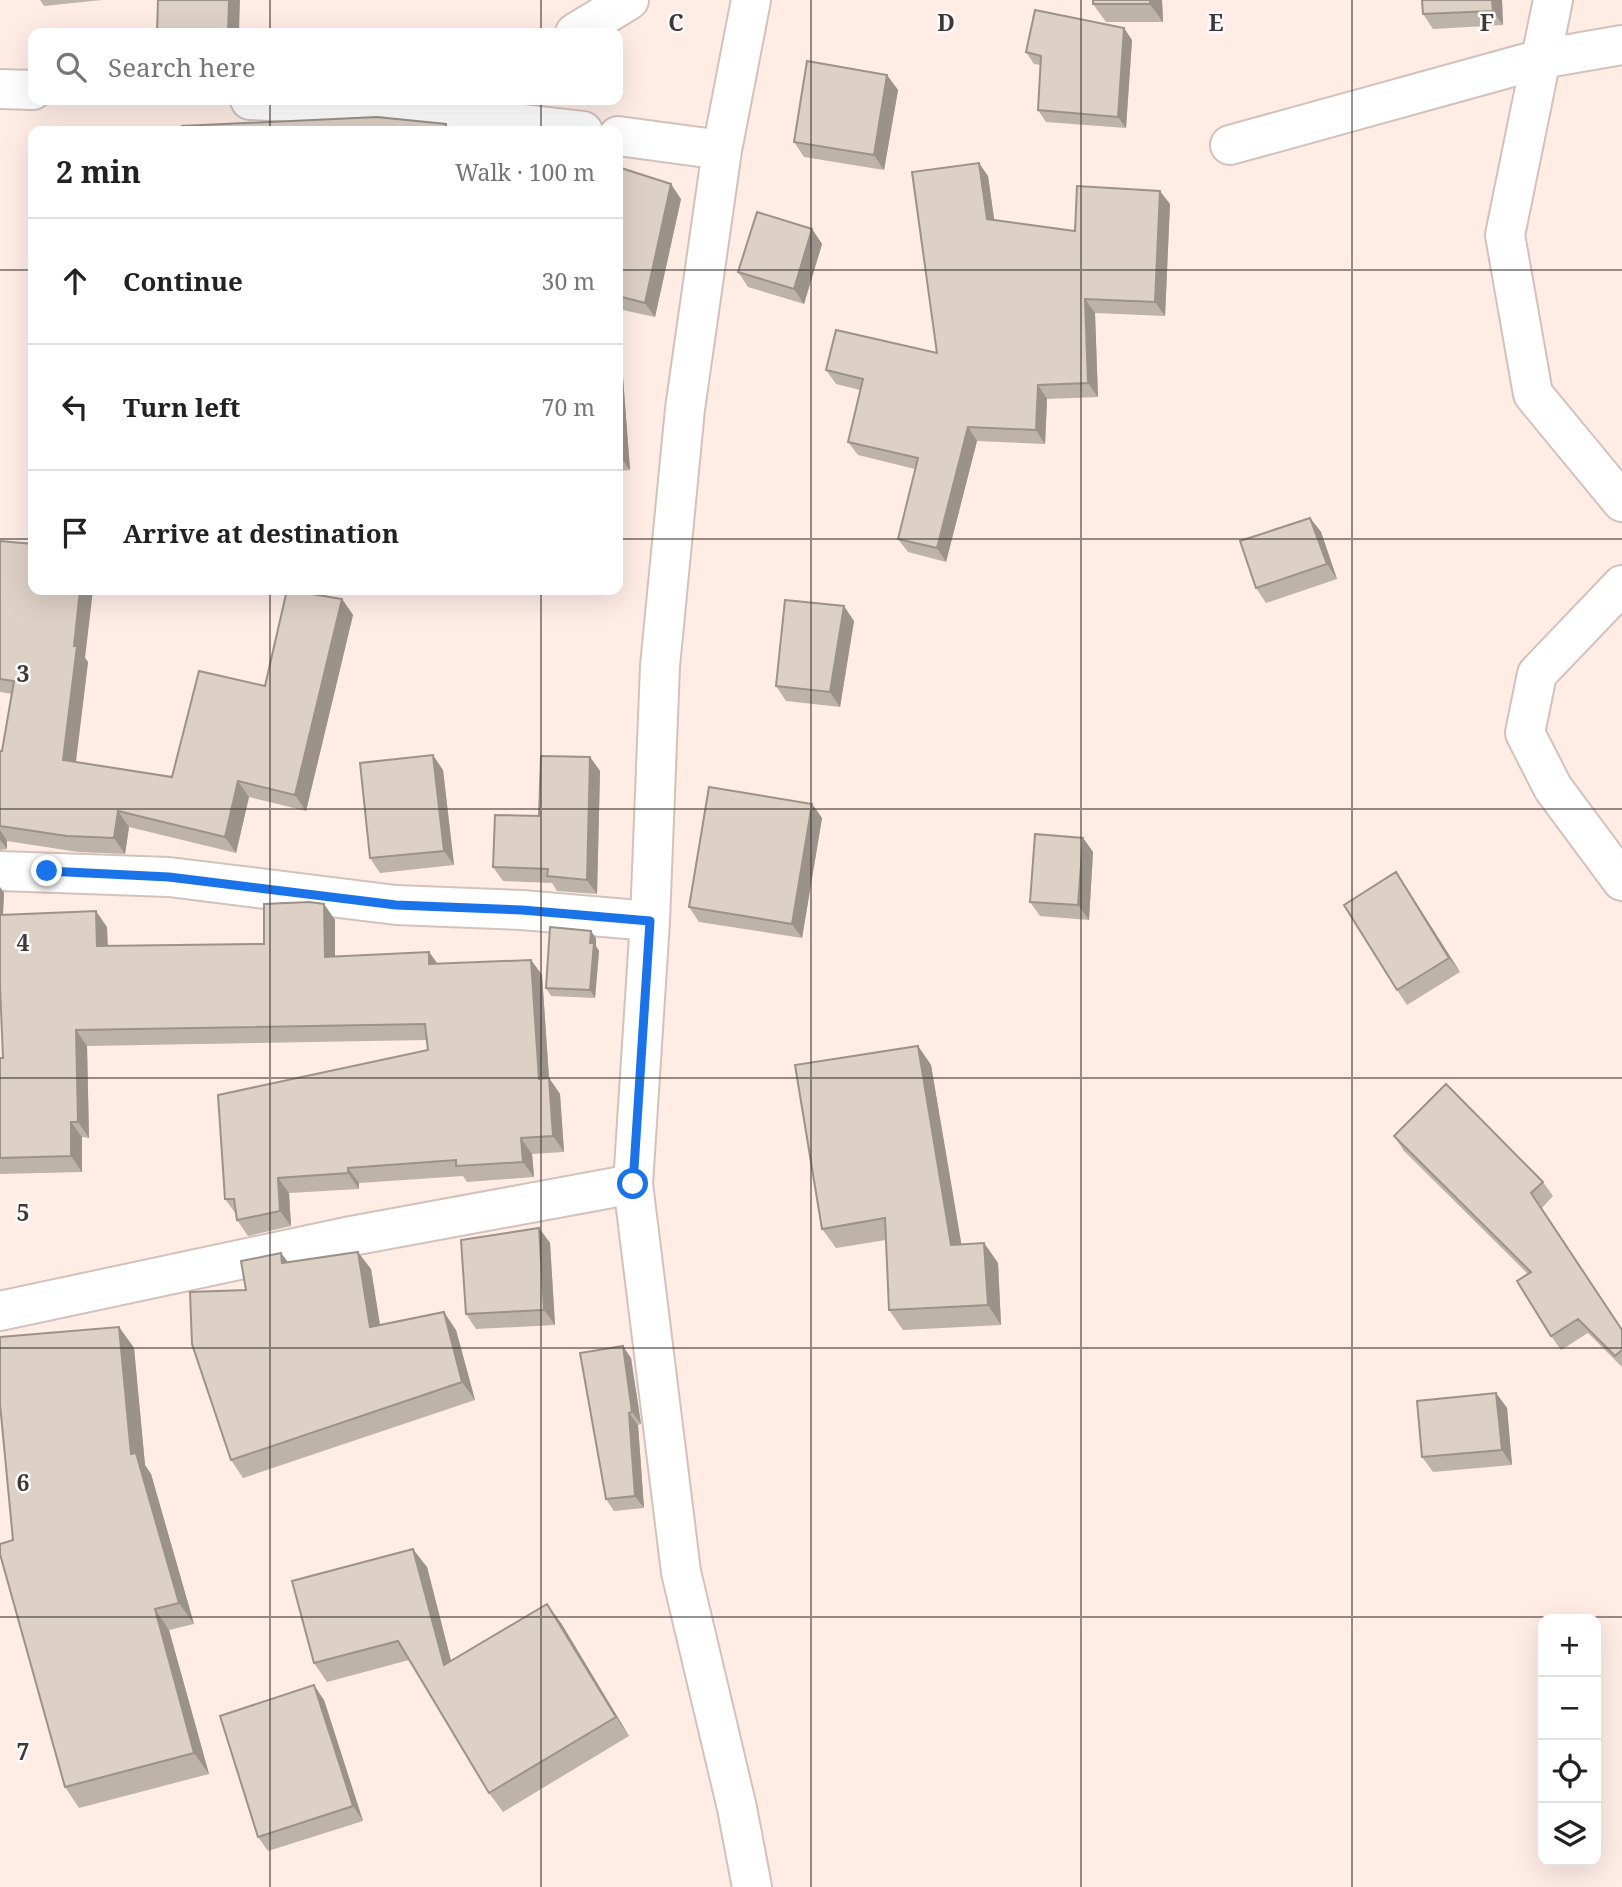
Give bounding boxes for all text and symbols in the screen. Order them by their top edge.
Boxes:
text: C [668,6,684,38]
text: D [937,6,955,38]
text: E [1208,6,1224,38]
text: F [1480,6,1494,38]
search box [28,28,623,105]
icon: search [52,48,90,86]
text: Search here [108,49,256,85]
text: 2 min [56,151,141,192]
text: Walk · 100 m [455,156,595,188]
icon: ahead [56,262,94,300]
text: Continue [123,263,243,299]
text: 30 m [542,265,595,297]
icon: left [56,388,94,426]
text: Turn left [123,389,240,425]
text: 70 m [542,391,595,423]
icon: arrive [56,514,94,552]
text: Arrive at destination [123,515,399,551]
text: 3 [17,657,30,689]
route end [31,855,62,886]
text: 4 [17,926,30,958]
route start [617,1168,648,1199]
text: 5 [17,1196,30,1228]
text: 6 [17,1466,30,1498]
map controls [1538,1614,1601,1866]
button: + [1538,1614,1601,1677]
button: − [1538,1677,1601,1740]
text: 7 [17,1735,30,1767]
button: locate [1538,1740,1601,1803]
button: layers [1538,1803,1601,1866]

